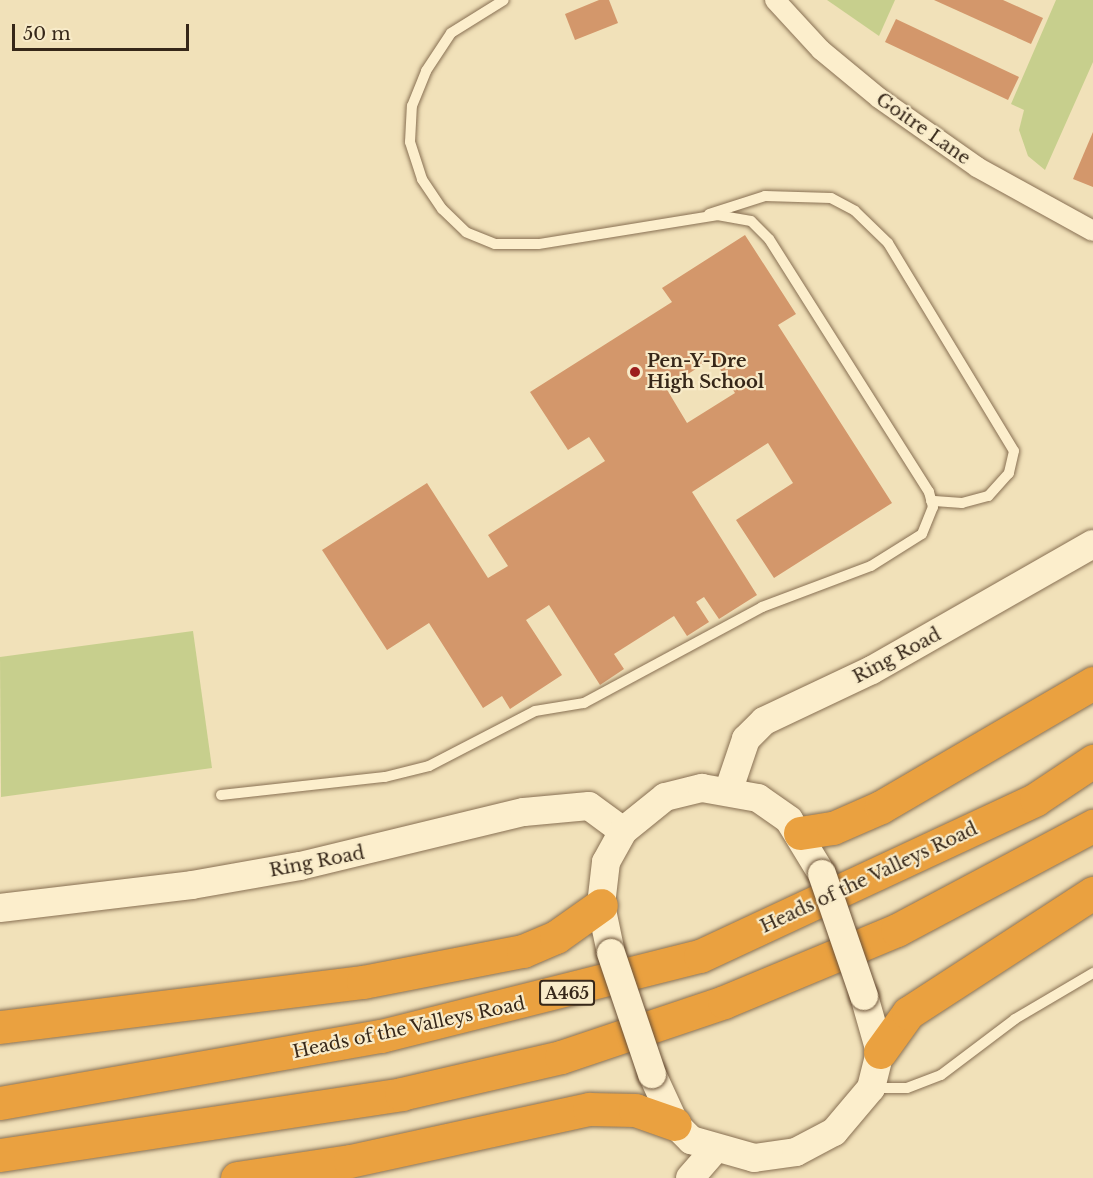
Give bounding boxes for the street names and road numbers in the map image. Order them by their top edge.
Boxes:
street label: Goitre Lane [872,89,974,169]
street label: Ring Road [849,624,945,688]
street label: Heads of the Valleys Road [757,818,981,938]
street label: Ring Road [268,842,366,882]
road number: A465 [538,980,596,1006]
street label: Heads of the Valleys Road [291,993,527,1063]

